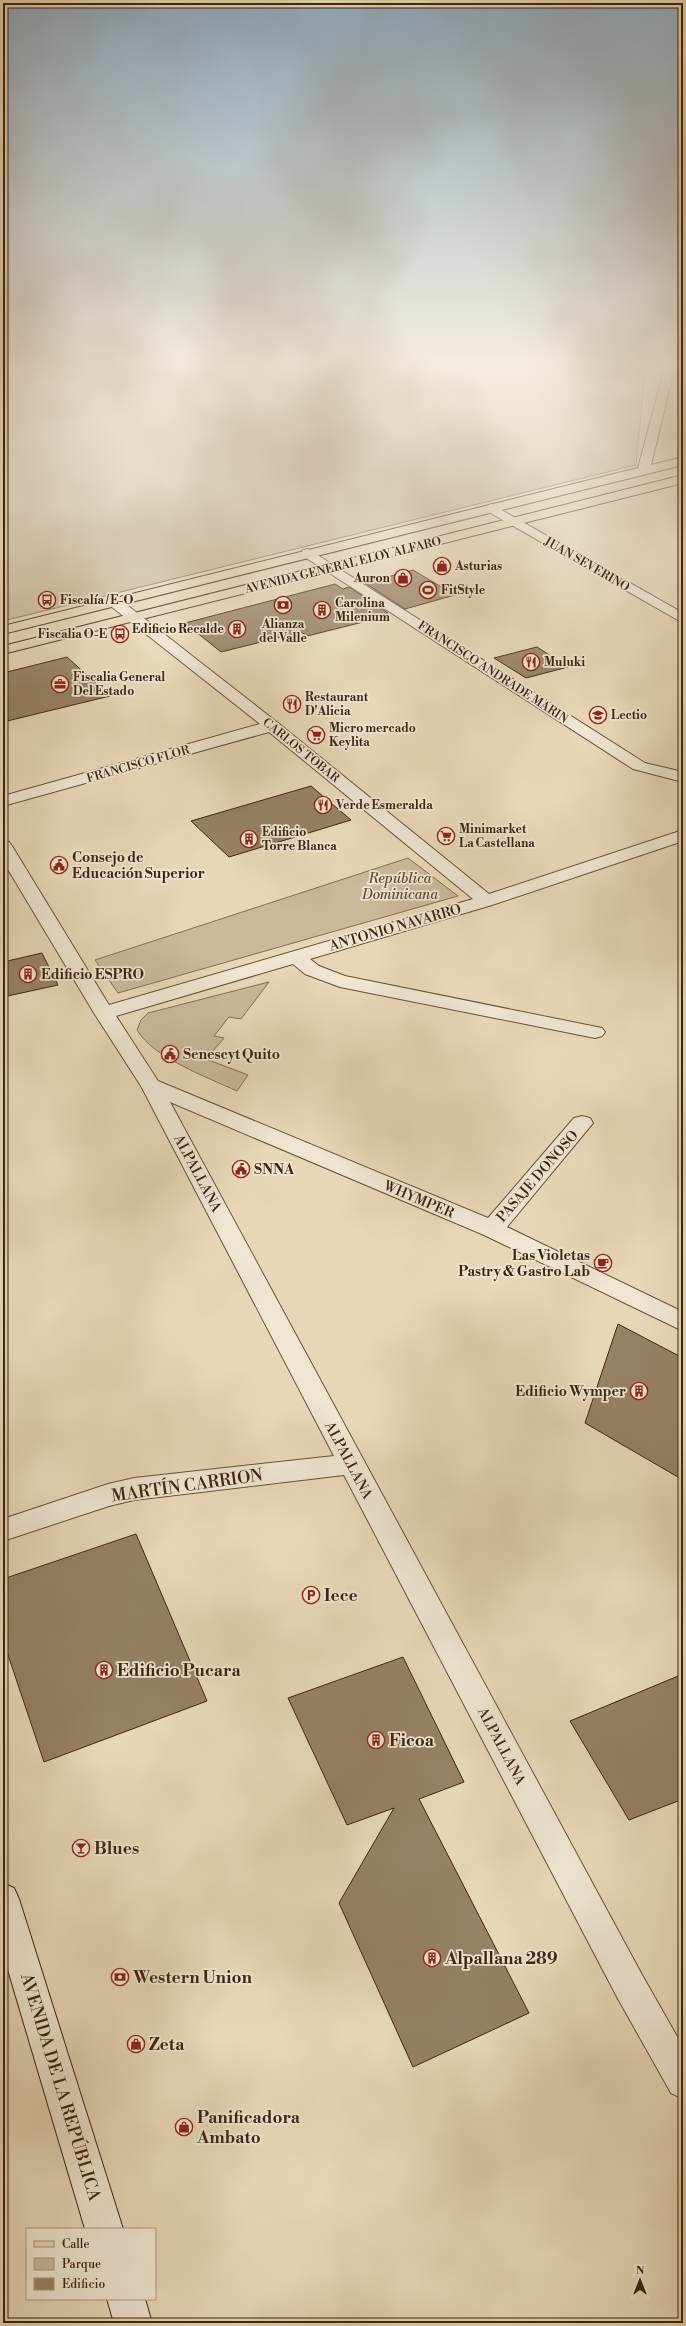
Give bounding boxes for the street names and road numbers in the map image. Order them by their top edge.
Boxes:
street label: JUAN SEVERINO [541,533,632,595]
street label: AVENIDA GENERAL ELOY ALFARO [242,534,443,597]
street label: FRANCISCO ANDRADE MARIN [415,618,571,727]
street label: CARLOS TOBAR [259,715,343,786]
street label: FRANCISCO FLOR [85,742,192,786]
street label: ANTONIO NAVARRO [326,900,464,956]
street label: PASAJE DONOSO [493,1127,583,1226]
street label: ALPALLANA [169,1131,225,1216]
street label: WHYMPER [380,1177,457,1223]
street label: ALPALLANA [320,1418,376,1503]
street label: MARTÍN CARRION [110,1463,264,1507]
street label: ALPALLANA [473,1704,529,1789]
street label: AVENIDA DE LA REPÚBLICA [15,1970,106,2204]

